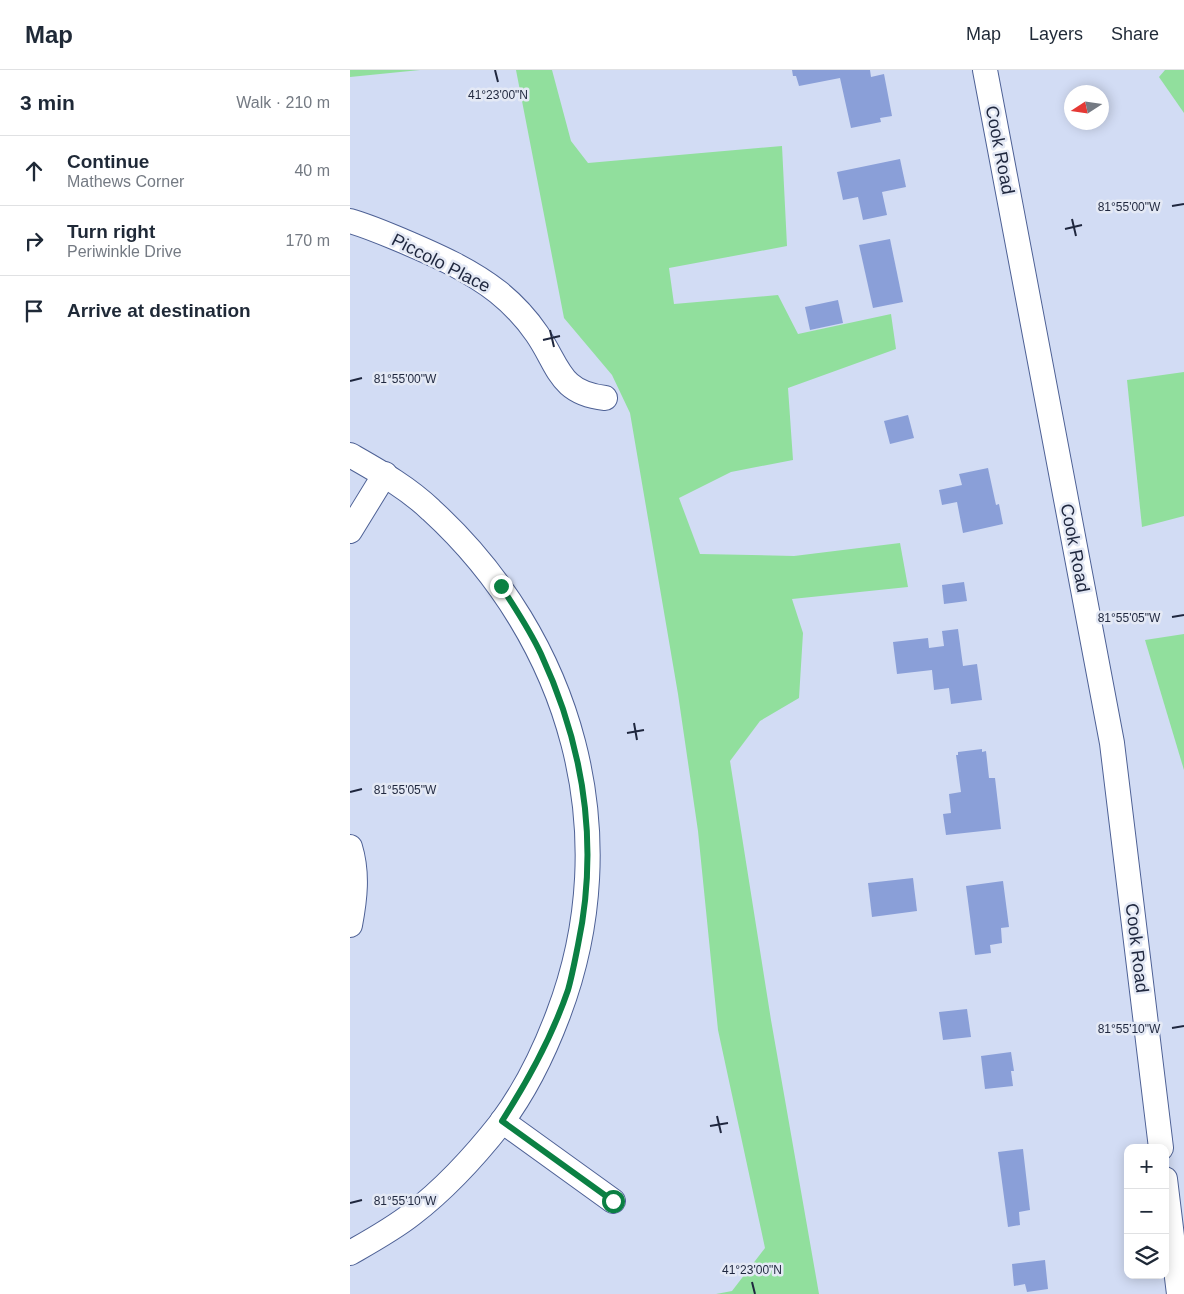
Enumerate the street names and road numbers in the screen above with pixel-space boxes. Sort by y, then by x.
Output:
street label: Cook Road [982,104,1018,196]
street label: Piccolo Place [388,230,494,296]
street label: Cook Road [1057,502,1093,594]
street label: Cook Road [1122,902,1152,994]

